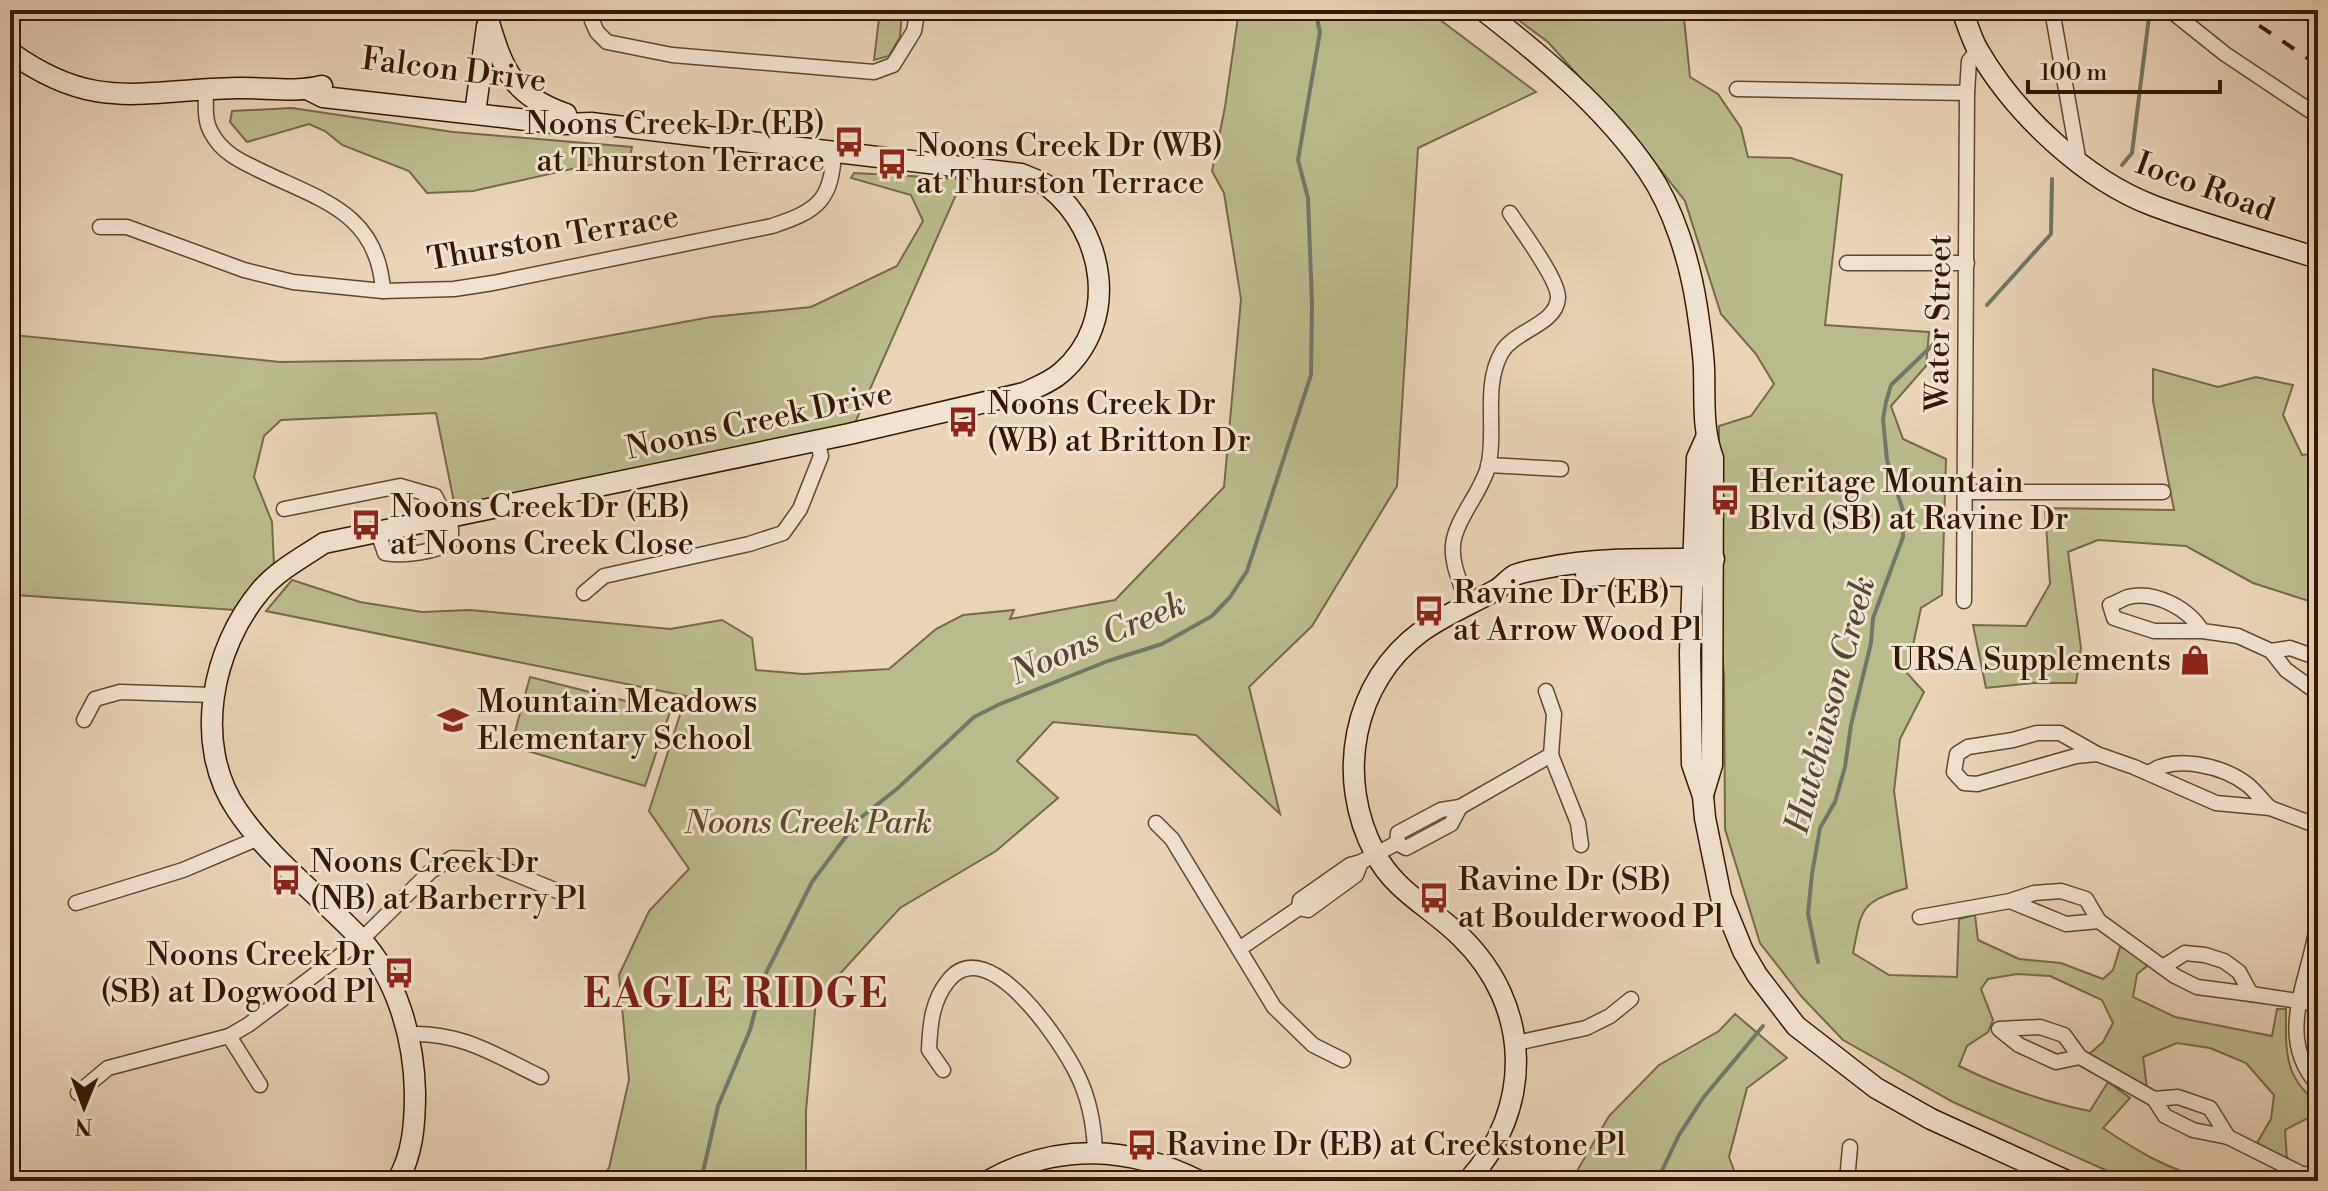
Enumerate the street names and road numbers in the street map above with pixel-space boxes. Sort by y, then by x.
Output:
street label: Falcon Drive [359,39,549,101]
street label: Ioco Road [2130,143,2280,231]
street label: Thurston Terrace [424,196,682,280]
street label: Water Street [1917,234,1961,413]
street label: Noons Creek Drive [622,373,896,469]

